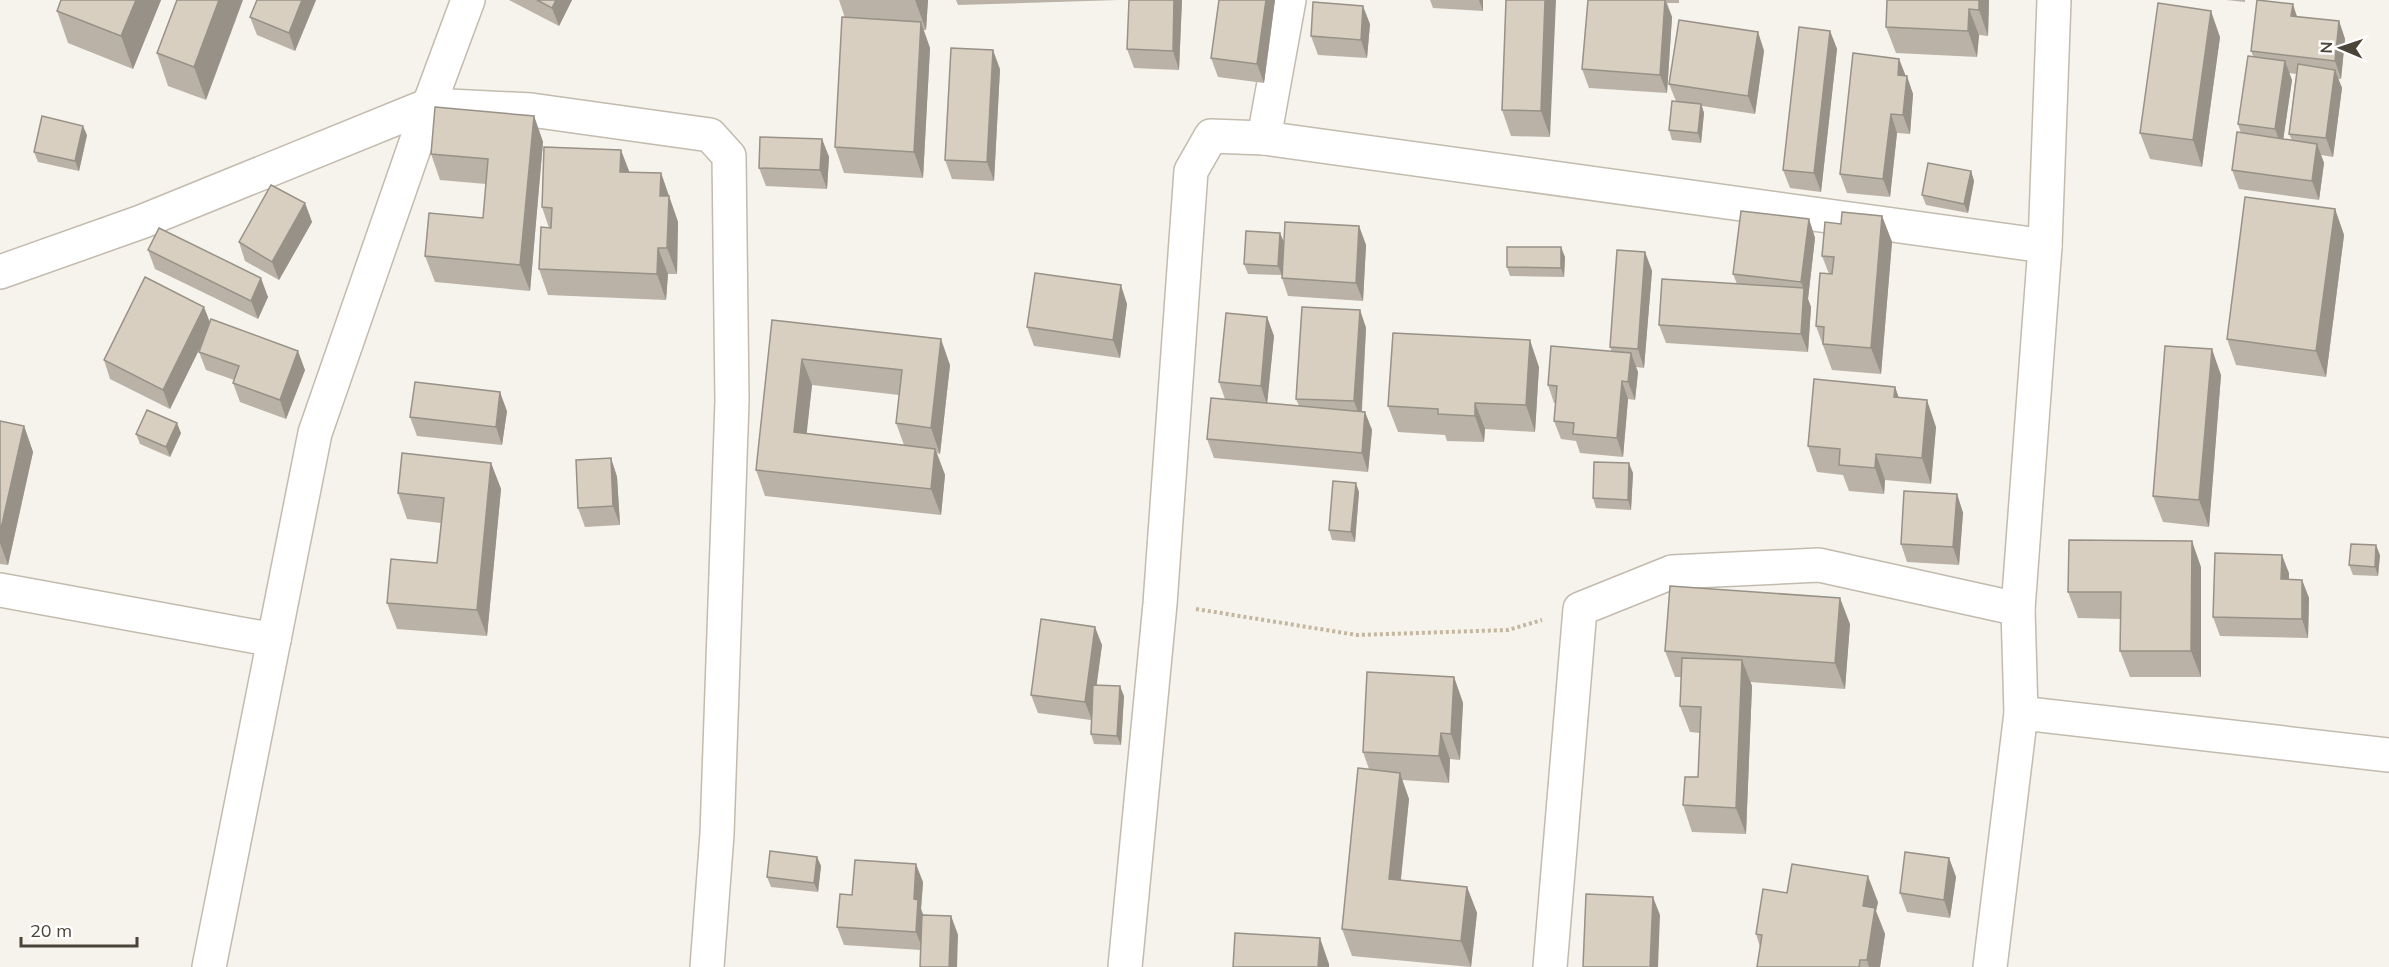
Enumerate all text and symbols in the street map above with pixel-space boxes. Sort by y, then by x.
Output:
north arrow [2311,18,2371,78]
text: N [2316,41,2336,54]
scale bar [21,910,136,948]
text: 20 m [30,919,72,942]

